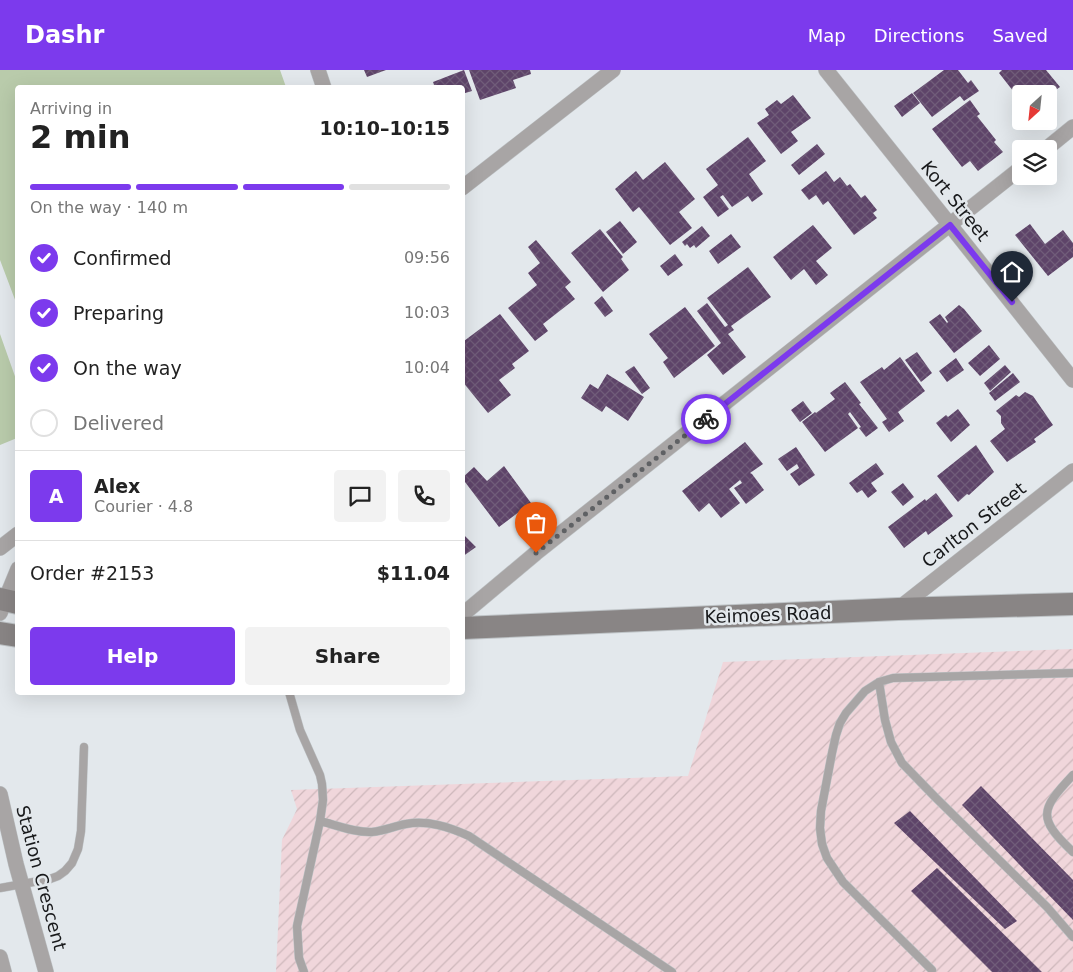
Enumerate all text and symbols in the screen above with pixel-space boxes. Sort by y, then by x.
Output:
text: Dashr [25,21,104,49]
text: Map [808,25,846,46]
text: Directions [874,25,964,46]
text: Saved [992,25,1048,46]
north arrow [1012,85,1058,130]
map controls [1012,85,1057,185]
text: Arriving in [30,99,112,118]
text: 10:10–10:15 [320,117,450,139]
text: 2 min [30,118,131,156]
button: layers [1012,140,1057,185]
street label: Kort Street [917,156,994,245]
text: On the way · 140 m [30,198,188,217]
icon: check [30,244,58,272]
text: Confirmed [73,247,172,269]
text: 09:56 [404,248,450,267]
pin [991,251,1033,302]
icon: home [998,258,1026,286]
icon: check [30,299,58,327]
text: Preparing [73,302,164,324]
text: 10:03 [404,303,450,322]
icon: check [30,354,58,382]
text: On the way [73,357,182,379]
text: 10:04 [404,358,450,377]
courier [681,394,731,444]
icon: bike [692,405,720,433]
text: Delivered [73,412,164,434]
button: chat [334,470,386,522]
button: phone [398,470,450,522]
text: Alex [94,475,140,497]
street label: Carlton Street [918,478,1030,572]
text: A [49,485,63,507]
text: Courier · 4.8 [94,497,193,516]
pin [515,502,557,553]
icon: bag [522,509,550,537]
text: Order #2153 [30,562,154,584]
text: $11.04 [377,562,450,584]
street label: Keimoes Road [704,602,832,627]
button: Help [30,627,235,685]
button: Share [245,627,450,685]
street label: Station Crescent [12,803,71,953]

